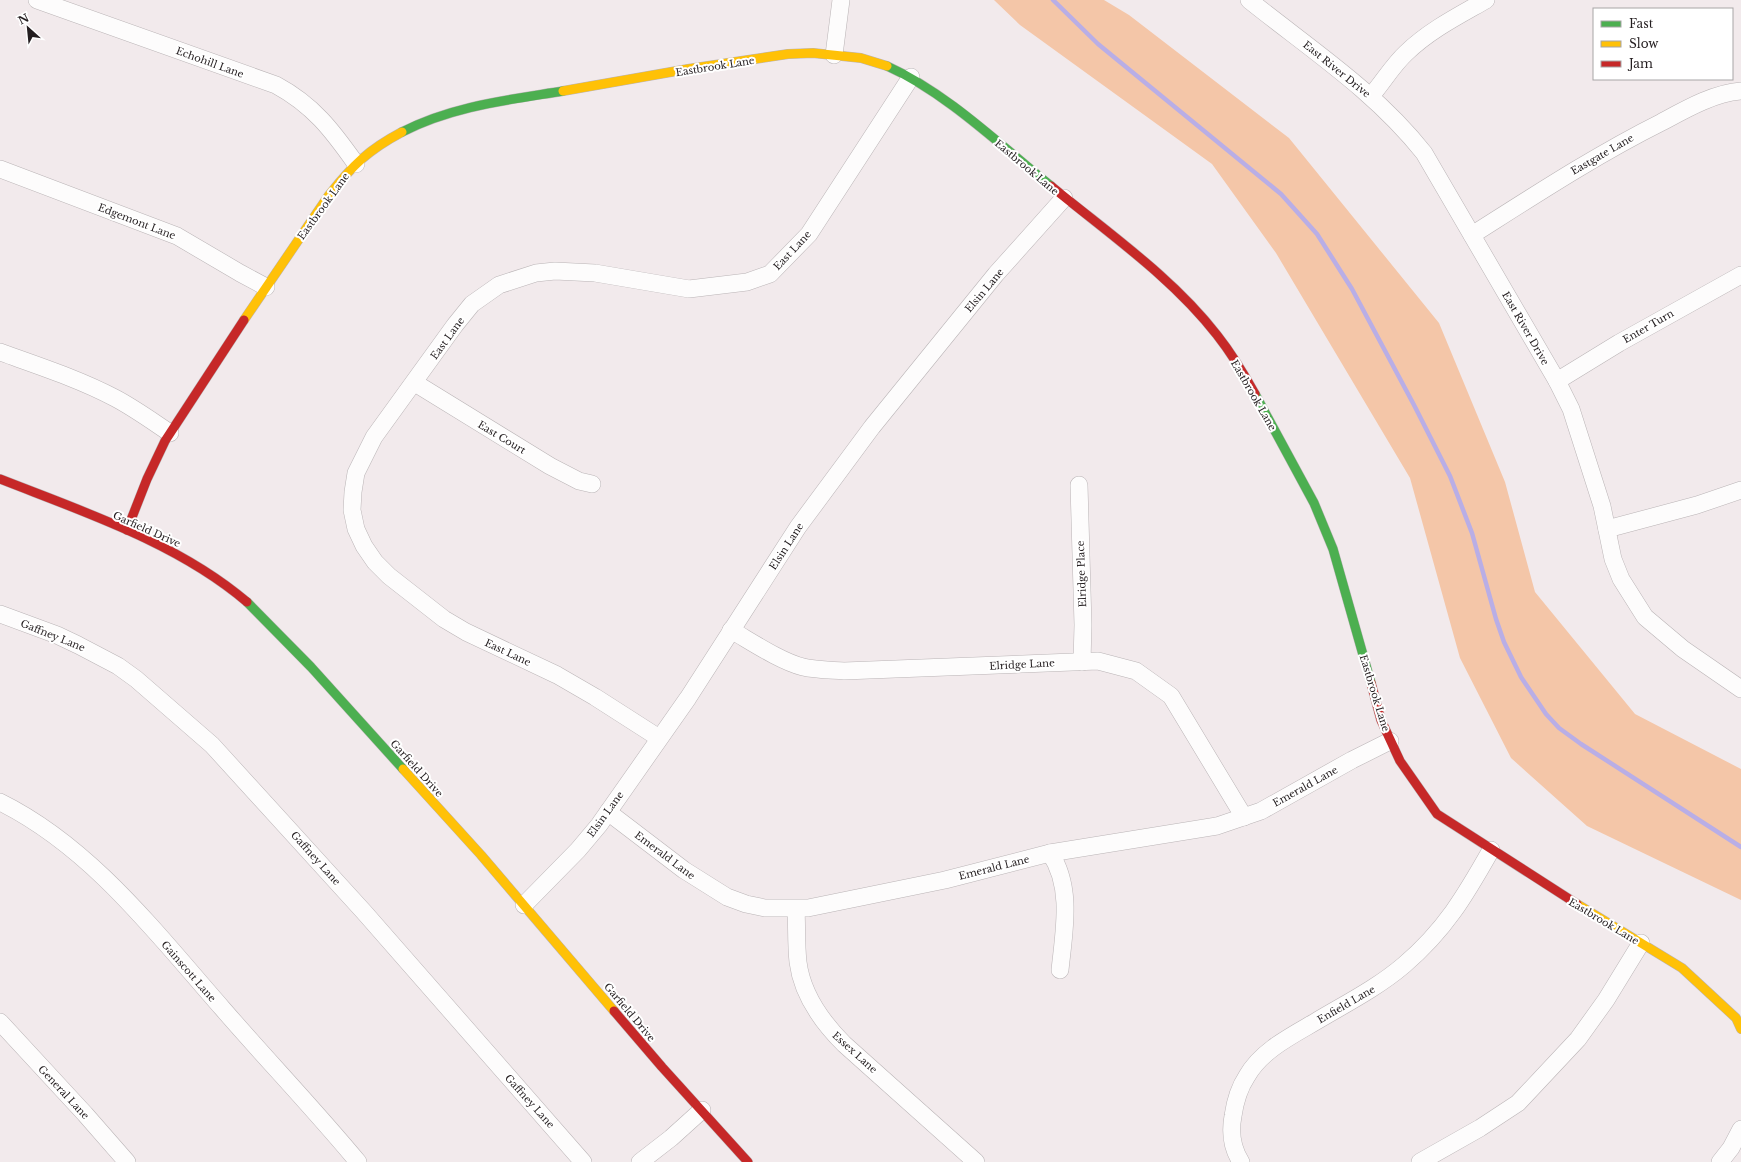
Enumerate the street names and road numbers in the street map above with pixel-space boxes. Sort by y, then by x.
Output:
street label: East River Drive [1300,38,1373,101]
street label: Echohill Lane [174,44,246,81]
street label: Eastbrook Lane [675,54,756,79]
street label: Eastgate Lane [1568,131,1636,178]
street label: Eastbrook Lane [992,137,1062,198]
street label: Eastbrook Lane [295,170,352,242]
street label: Edgemont Lane [96,201,178,242]
street label: East Lane [771,228,814,273]
street label: Elsin Lane [962,265,1007,315]
street label: East River Drive [1499,289,1552,368]
street label: Enter Turn [1621,307,1676,346]
street label: East Lane [428,314,467,362]
street label: Eastbrook Lane [1228,357,1279,433]
street label: East Court [475,418,528,457]
street label: Garfield Drive [111,509,183,550]
street label: Elsin Lane [766,520,807,572]
street label: Elridge Place [1074,540,1089,608]
street label: Gaffney Lane [19,617,87,654]
street label: East Lane [483,636,533,669]
street label: Eastbrook Lane [1357,653,1392,733]
street label: Elridge Lane [989,656,1055,673]
street label: Garfield Drive [387,737,446,800]
street label: Emerald Lane [1270,763,1340,810]
street label: Elsin Lane [584,789,627,840]
street label: Emerald Lane [632,828,698,883]
street label: Gaffney Lane [288,829,344,888]
street label: Emerald Lane [957,852,1031,883]
street label: Eastbrook Lane [1566,895,1641,948]
street label: Gainscott Lane [159,938,219,1005]
street label: Garfield Drive [601,980,658,1045]
street label: Enfield Lane [1315,982,1378,1026]
street label: Essex Lane [829,1029,880,1076]
street label: General Lane [35,1063,92,1122]
street label: Gaffney Lane [502,1072,558,1131]

